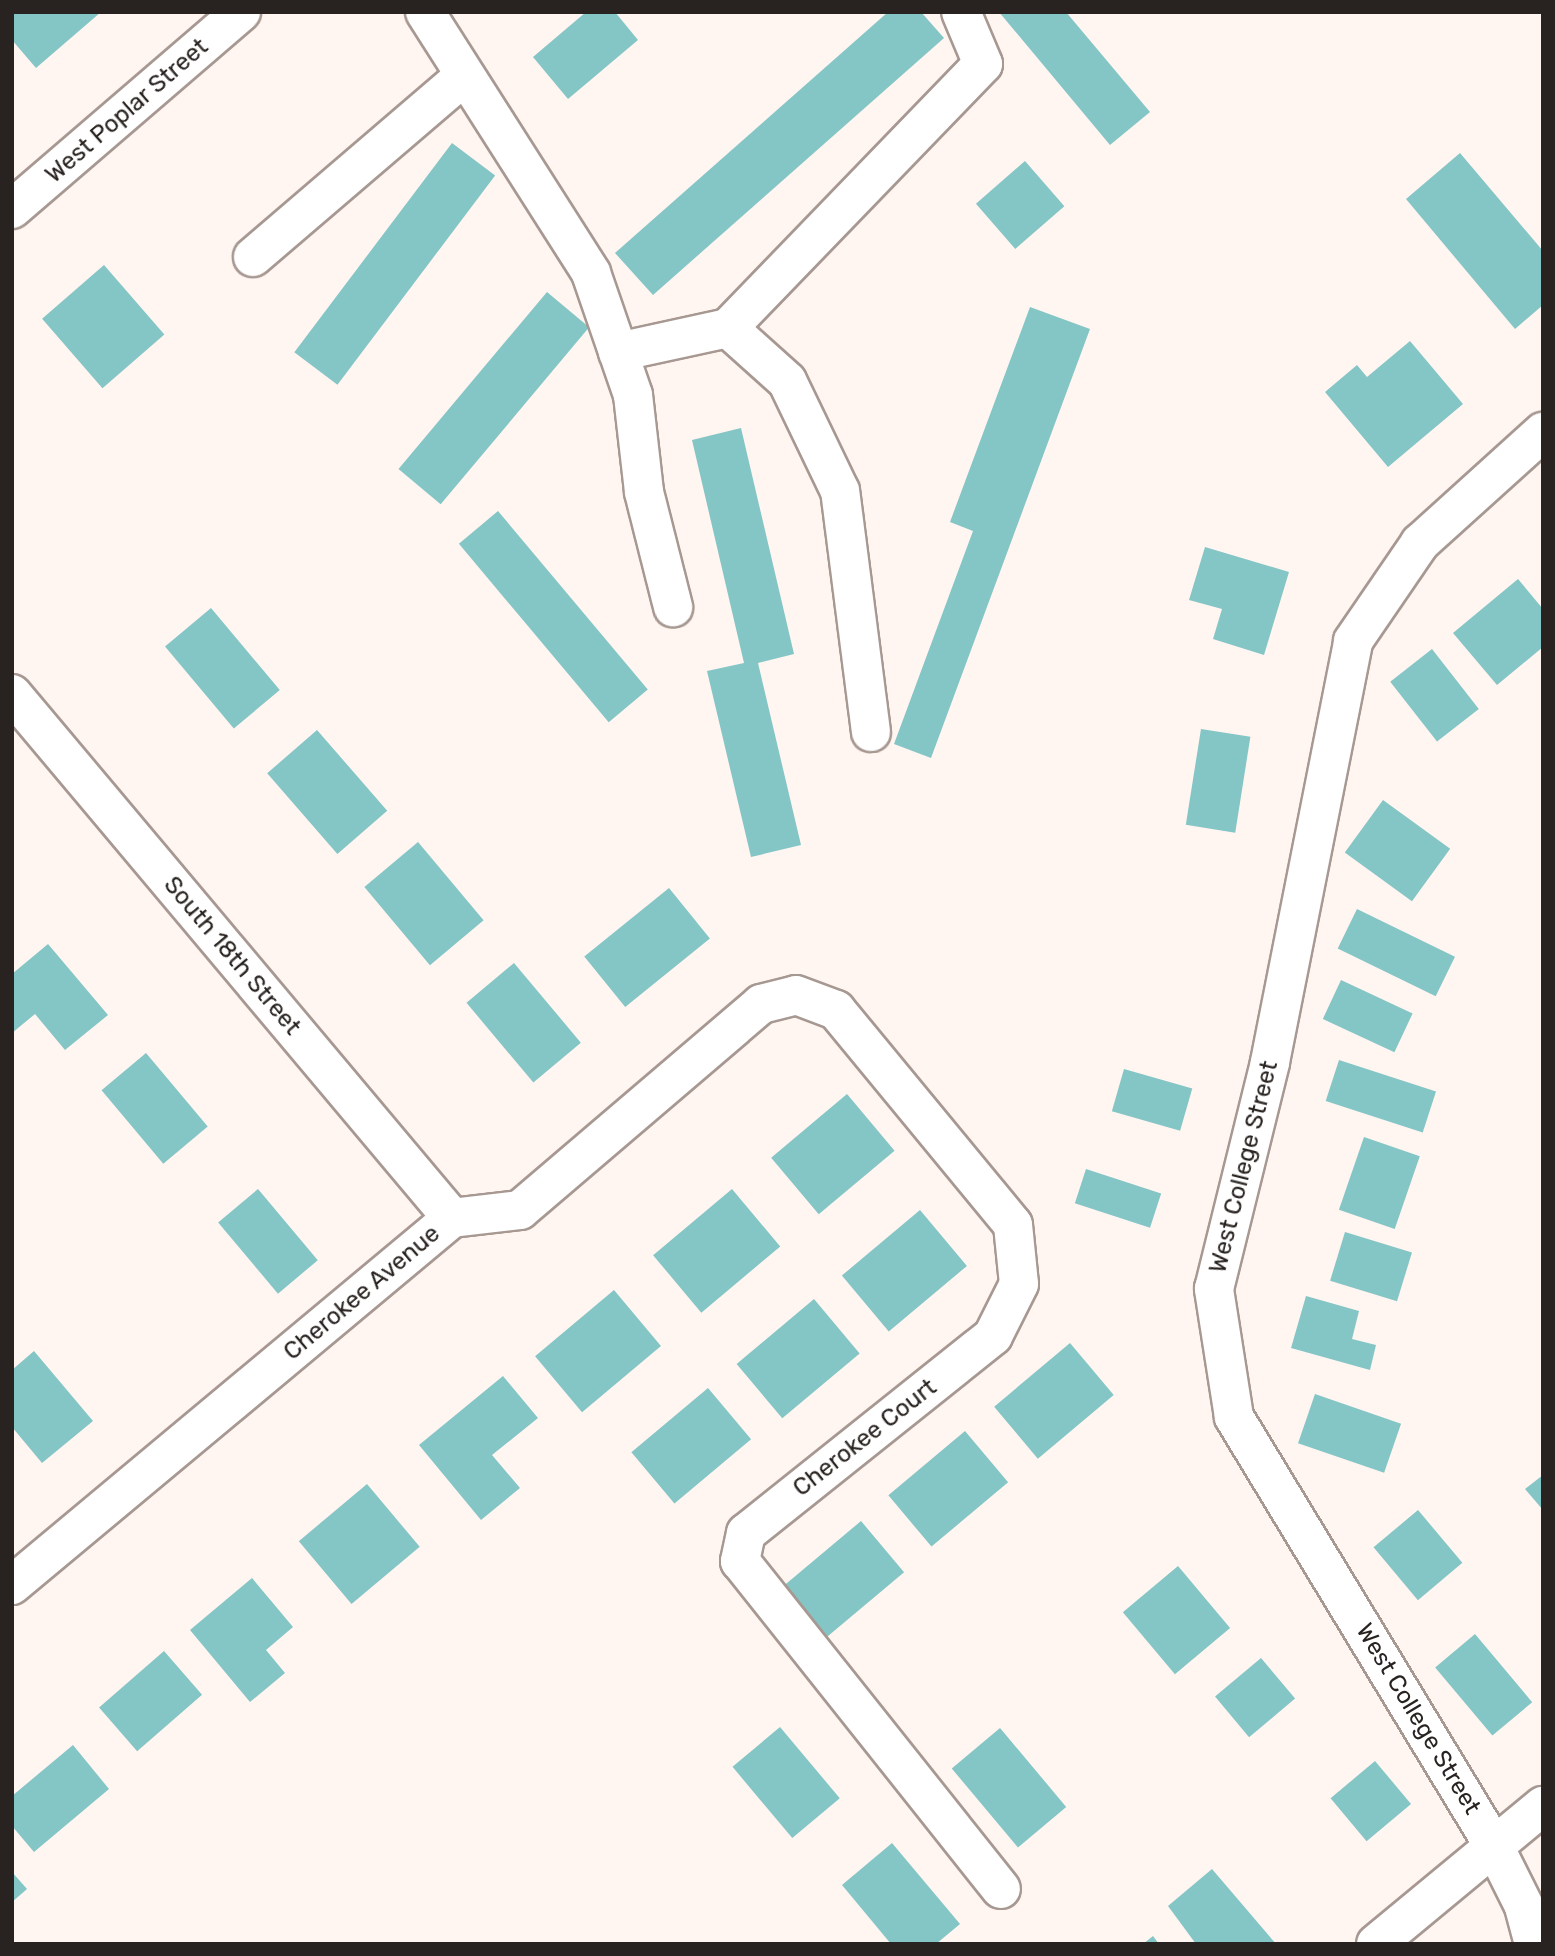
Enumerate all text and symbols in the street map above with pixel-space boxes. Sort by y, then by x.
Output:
street label: West Poplar Street [40,32,214,190]
street label: South 18th Street [157,871,307,1041]
street label: West College Street [1204,1058,1284,1276]
street label: Cherokee Avenue [278,1219,446,1367]
street label: Cherokee Court [788,1373,942,1503]
street label: West College Street [1350,1618,1486,1820]

